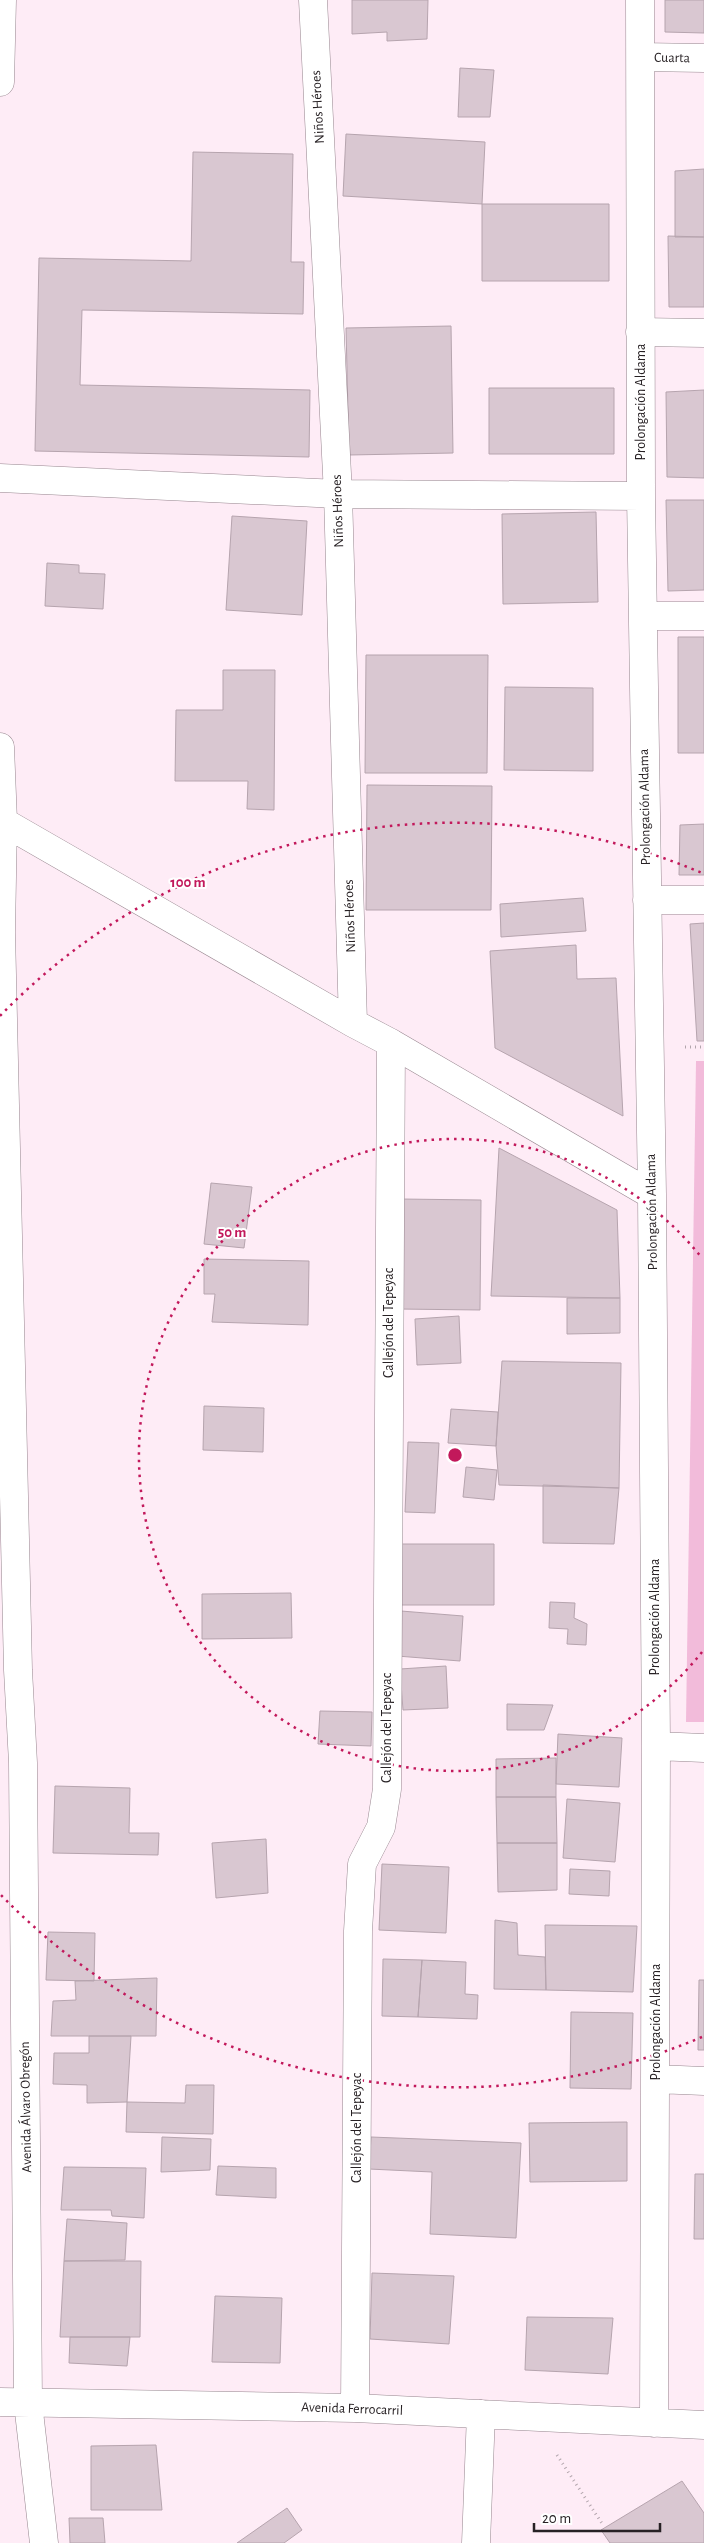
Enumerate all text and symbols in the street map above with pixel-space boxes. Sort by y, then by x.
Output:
street label: Cuarta [654,51,691,65]
street label: Niños Héroes [309,70,327,144]
street label: Prolongación Aldama [634,343,648,460]
street label: Niños Héroes [330,474,346,548]
street label: Prolongación Aldama [637,748,653,866]
text: 100 m [170,875,206,890]
street label: Niños Héroes [342,879,358,953]
street label: Prolongación Aldama [644,1153,660,1271]
text: 50 m [218,1225,246,1240]
street label: Callejón del Tepeyac [382,1267,396,1378]
centre of rings [446,1446,464,1464]
street label: Prolongación Aldama [648,1558,662,1675]
street label: Callejón del Tepeyac [380,1672,394,1783]
street label: Prolongación Aldama [649,1963,663,2080]
street label: Avenida Álvaro Obregón [15,2041,34,2173]
street label: Callejón del Tepeyac [350,2072,364,2183]
street label: Avenida Ferrocarril [301,2400,403,2418]
scale bar [534,2500,660,2532]
text: 20 m [542,2511,571,2526]

